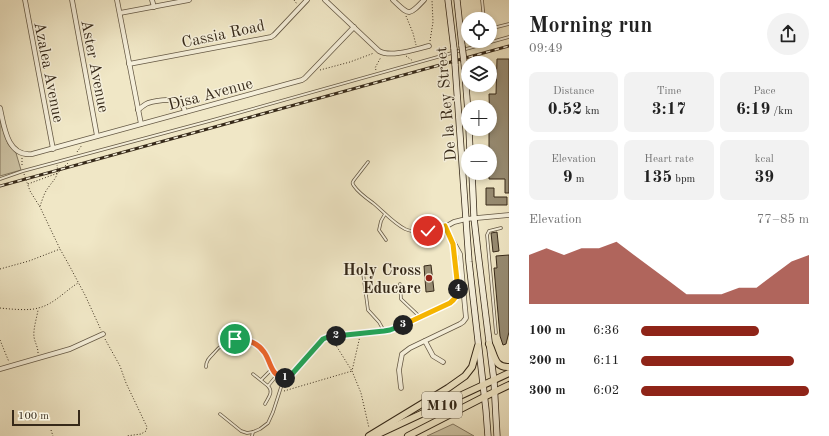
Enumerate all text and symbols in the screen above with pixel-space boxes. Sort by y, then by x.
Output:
map controls [461,12,497,180]
button: locate [461,12,497,48]
button: share [767,13,809,55]
text: Morning run [529,15,652,37]
street label: Cassia Road [180,18,267,52]
street label: Aster Avenue [77,19,111,114]
street label: Azalea Avenue [30,21,66,124]
text: 09:49 [529,42,563,55]
street label: De la Rey Street [434,45,460,162]
button: layers [461,56,497,92]
street label: Disa Avenue [166,76,255,114]
text: Distance [553,86,594,97]
text: Time [657,86,681,97]
text: Pace [753,86,775,97]
button: + [461,100,497,136]
text: 0.52 [548,101,582,118]
text: 3:17 [652,101,686,118]
text: 6:19 [736,101,770,118]
text: km [582,106,600,117]
text: /km [770,106,793,117]
button: − [461,144,497,180]
text: Elevation [551,154,596,165]
text: Heart rate [644,154,694,165]
text: kcal [755,154,774,165]
text: 9 [563,169,573,186]
text: 135 [643,169,672,186]
text: 39 [754,169,774,186]
text: m [573,174,585,185]
text: bpm [672,174,695,185]
text: Elevation [529,213,582,226]
text: 77–85 m [757,213,809,226]
pin [411,214,445,248]
icon: check [417,220,439,242]
place label: Holy Cross Educare [343,263,421,297]
marker: Holy Cross Educare [424,273,434,283]
pin: 4 [448,279,468,299]
text: 4 [455,283,461,294]
pin: 3 [393,315,413,335]
text: 3 [400,319,406,330]
pin [218,322,252,356]
text: 100 m [529,324,566,337]
text: 6:36 [593,324,619,337]
pin: 2 [326,326,346,346]
icon: arrive [224,328,246,350]
text: 2 [333,330,339,341]
text: 200 m [529,354,566,367]
text: 6:11 [593,354,619,367]
pin: 1 [275,368,295,388]
text: 1 [282,372,288,383]
text: 300 m [529,384,566,397]
text: 6:02 [593,384,619,397]
road number: M10 [422,392,462,418]
scale bar [12,408,80,427]
text: 100 m [18,411,49,422]

